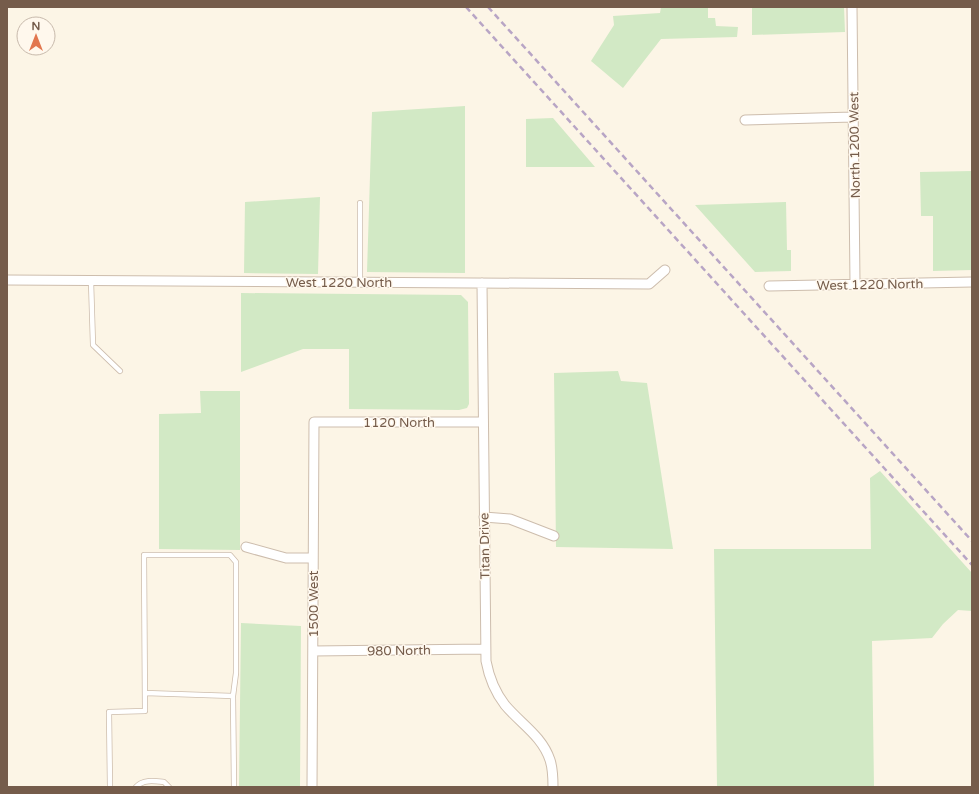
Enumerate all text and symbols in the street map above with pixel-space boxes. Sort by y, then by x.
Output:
north arrow [16,16,56,56]
text: N [32,20,40,33]
street label: North 1200 West [846,92,864,198]
street label: West 1220 North [286,275,392,291]
street label: West 1220 North [817,276,923,294]
street label: 1120 North [363,415,435,431]
street label: Titan Drive [476,513,494,579]
street label: 1500 West [306,570,322,638]
street label: 980 North [367,642,431,660]

